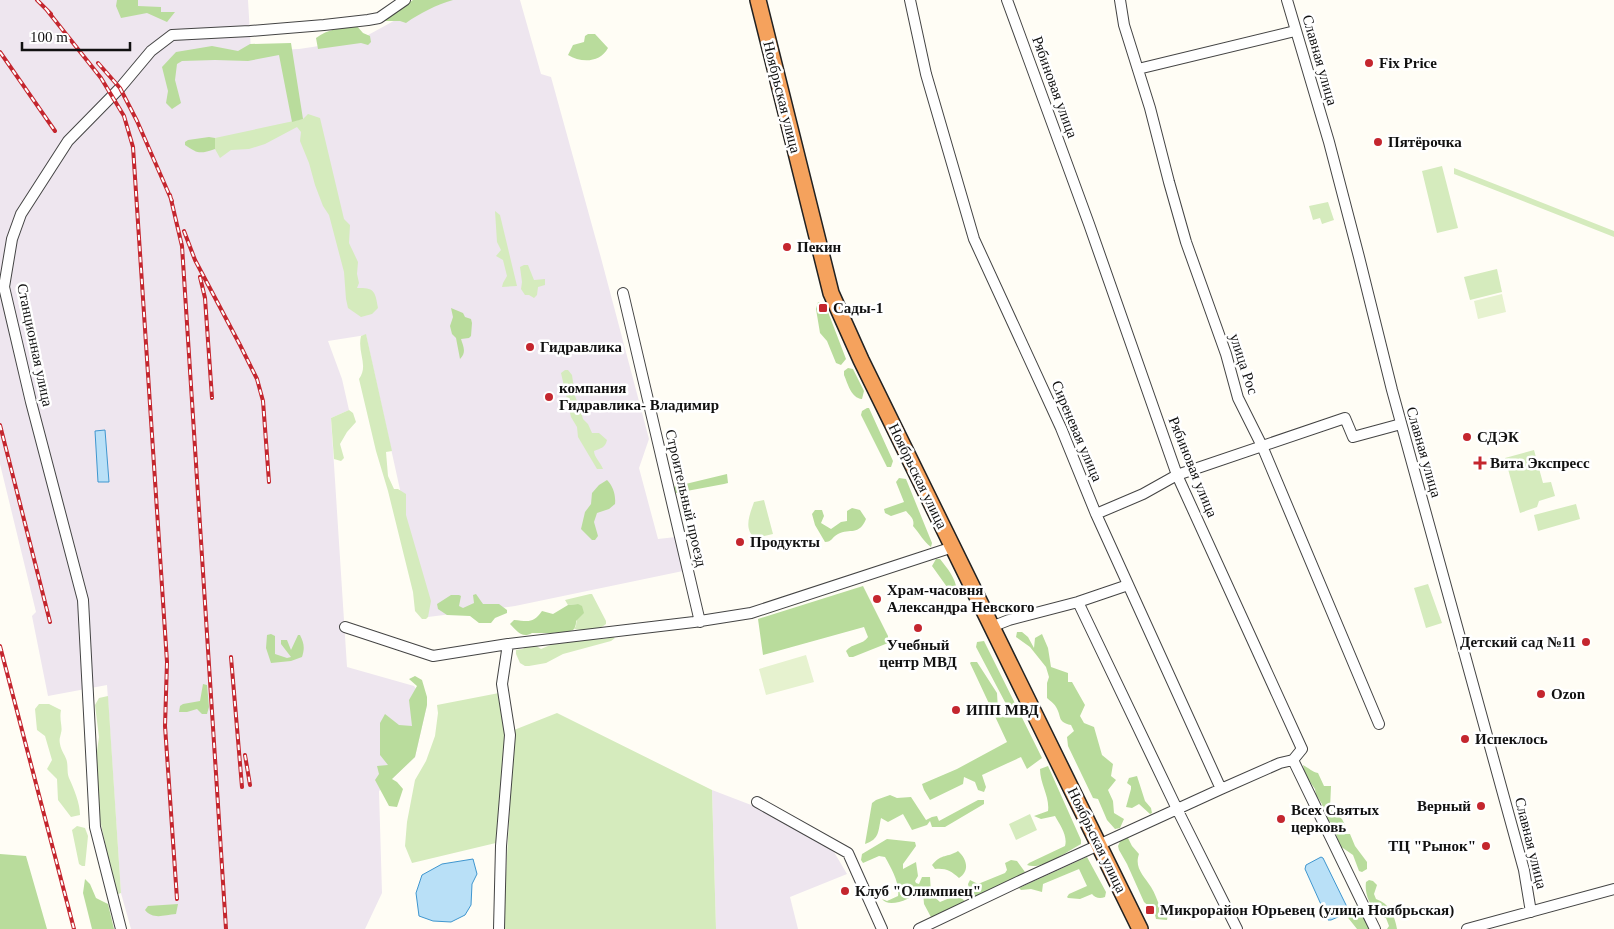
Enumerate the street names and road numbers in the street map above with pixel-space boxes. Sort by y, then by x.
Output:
street label: Славная улица [1299,13,1341,108]
street label: Рябиновая улица [1029,34,1081,140]
street label: Ноябрьская улица [760,39,804,155]
street label: Станционная улица [14,282,56,408]
street label: улица Рос [1227,331,1261,397]
street label: Сиреневая улица [1049,378,1106,484]
street label: Славная улица [1403,405,1445,500]
street label: Рябиновая улица [1166,414,1221,520]
street label: Ноябрьская улица [886,421,951,531]
street label: Строительный проезд [662,428,710,569]
street label: Ноябрьская улица [1065,785,1130,895]
street label: Славная улица [1512,796,1550,891]

